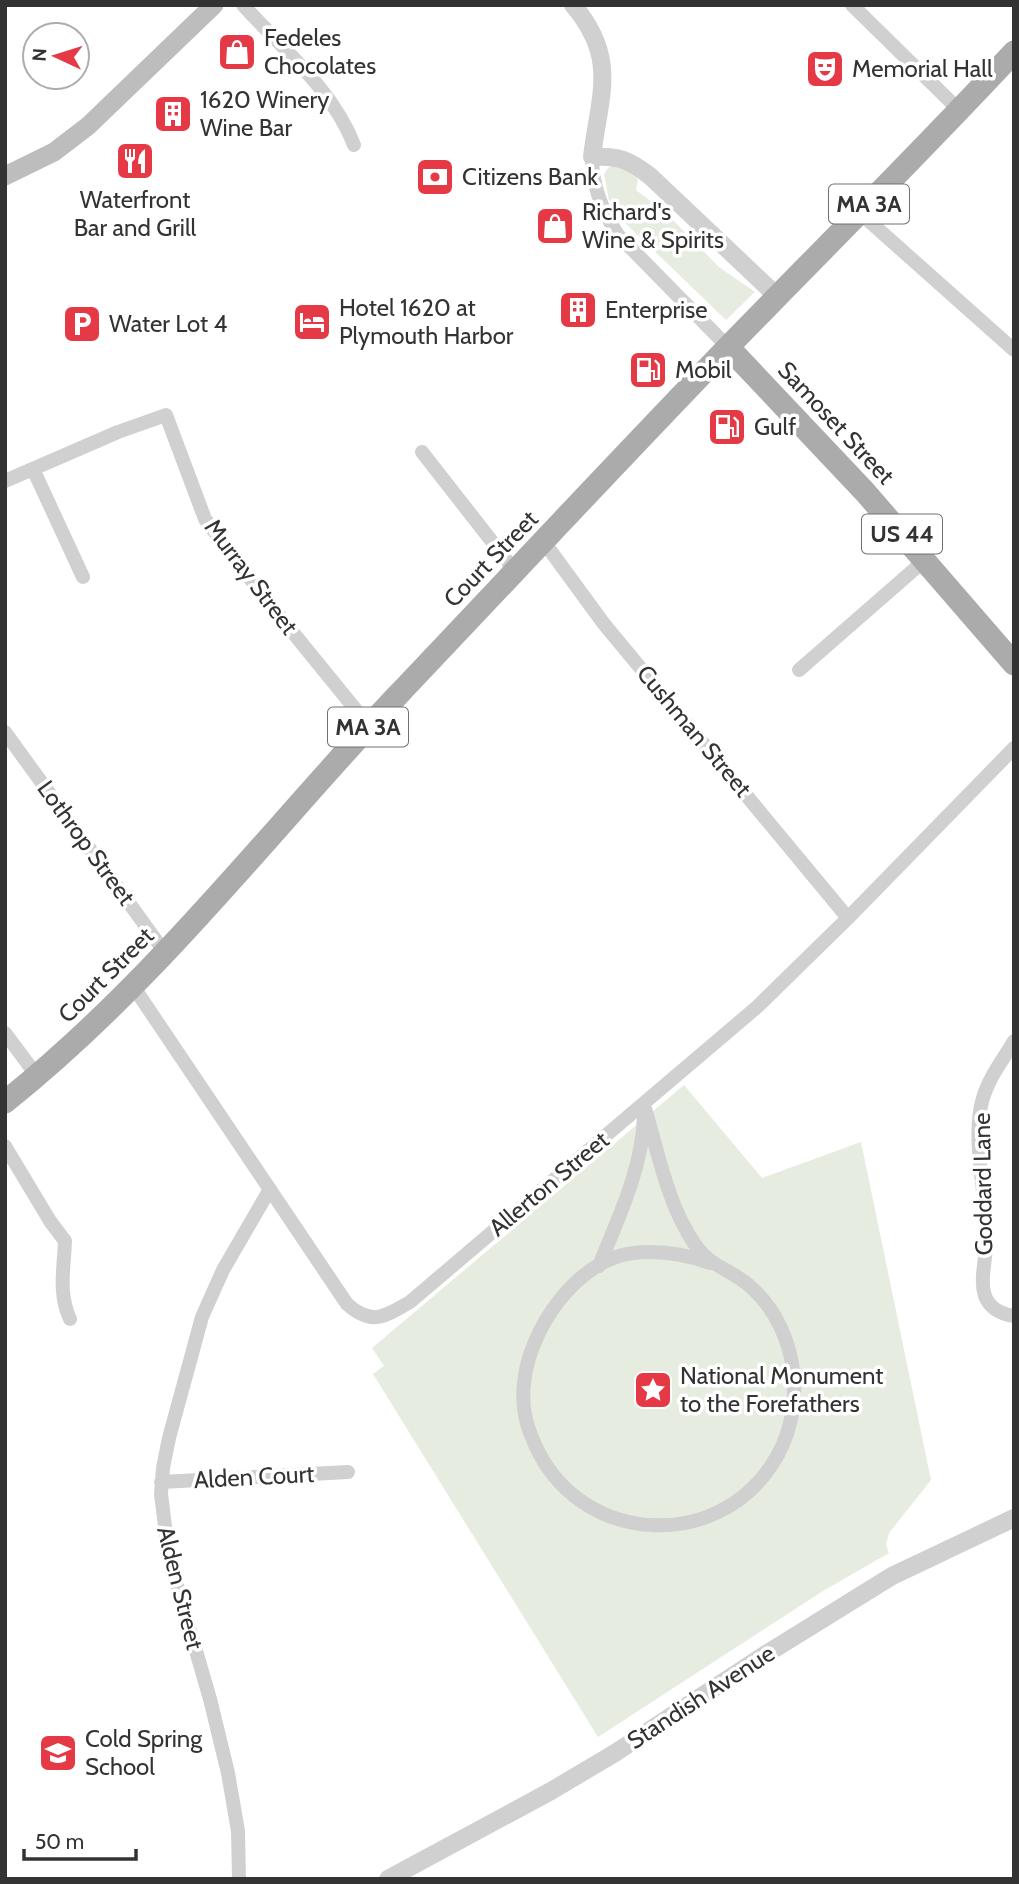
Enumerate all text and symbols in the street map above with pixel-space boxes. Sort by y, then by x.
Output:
north arrow [21,21,91,91]
place label: Fedeles Chocolates [264,23,376,80]
shop icon: Fedeles Chocolates [216,31,258,73]
text: N [28,47,51,62]
theatre icon: Memorial Hall [804,48,846,90]
place label: Memorial Hall [852,54,993,83]
place label: 1620 Winery Wine Bar [200,85,329,142]
building icon: 1620 Winery Wine Bar [152,93,194,135]
restaurant icon: Waterfront Bar and Grill [114,140,156,182]
bank icon: Citizens Bank [414,156,456,198]
place label: Citizens Bank [462,162,598,191]
road number: MA 3A [829,184,909,224]
place label: Waterfront Bar and Grill [74,185,197,242]
place label: Richard's Wine & Spirits [582,197,724,254]
shop icon: Richard's Wine & Spirits [534,205,576,247]
building icon: Enterprise [557,289,599,331]
place label: Hotel 1620 at Plymouth Harbor [339,293,514,350]
place label: Enterprise [605,295,707,324]
hotel icon: Hotel 1620 at Plymouth Harbor [291,301,333,343]
parking icon: Water Lot 4 [61,303,103,345]
place label: Water Lot 4 [109,309,228,338]
fuel station icon: Mobil [627,349,669,391]
place label: Mobil [675,355,732,384]
street label: Samoset Street [772,355,901,490]
fuel station icon: Gulf [706,406,748,448]
place label: Gulf [754,412,796,441]
street label: Court Street [437,504,544,613]
street label: Murray Street [199,513,304,640]
road number: US 44 [862,514,942,554]
street label: Cushman Street [631,659,758,802]
road number: MA 3A [328,708,408,747]
street label: Lothrop Street [32,775,141,911]
street label: Court Street [52,921,159,1028]
street label: Goddard Lane [967,1112,998,1256]
street label: Allerton Street [483,1125,614,1242]
place label: National Monument to the Forefathers [680,1361,883,1418]
place icon: National Monument to the Forefathers [632,1369,674,1411]
street label: Alden Court [193,1459,315,1494]
street label: Alden Street [151,1523,210,1653]
street label: Standish Avenue [622,1638,780,1755]
place label: Cold Spring School [85,1724,203,1781]
school or university icon: Cold Spring School [37,1732,79,1774]
scale bar [24,1818,136,1862]
text: 50 m [35,1829,84,1854]

